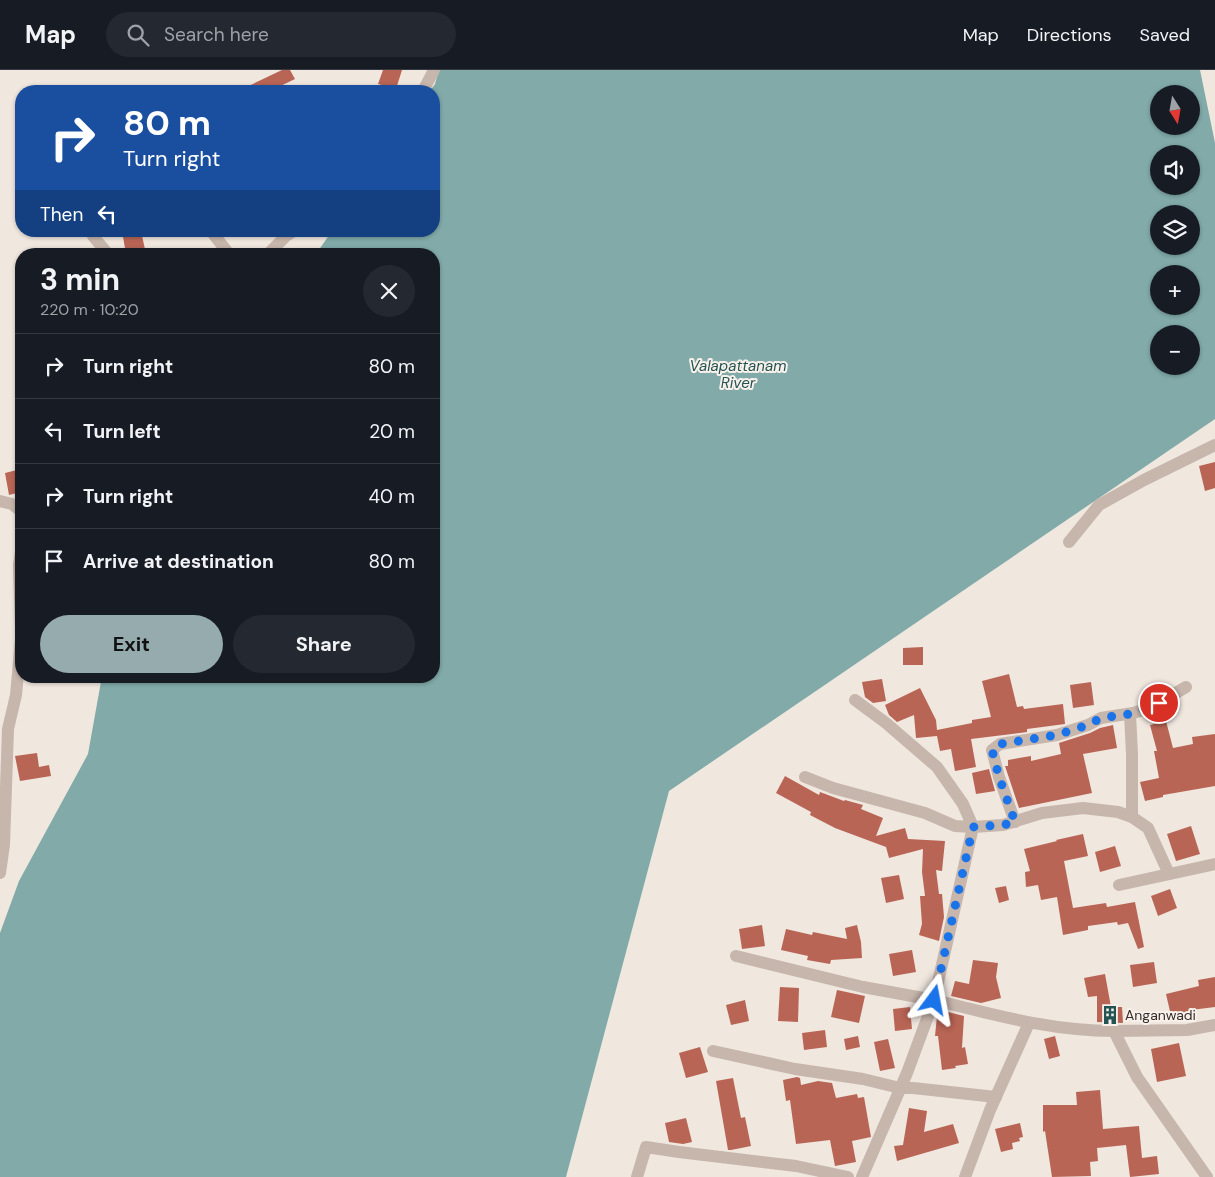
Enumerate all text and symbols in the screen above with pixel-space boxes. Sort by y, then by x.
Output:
search box [106,12,456,57]
text: Map [25,19,76,50]
icon: search [124,21,152,49]
text: Search here [164,22,269,47]
text: Map [963,23,999,47]
text: Directions [1027,23,1112,47]
text: Saved [1140,23,1190,47]
north arrow [1150,85,1200,135]
map controls [1150,85,1200,375]
text: 80 m [123,100,211,146]
icon: right [40,105,105,170]
text: Turn right [123,144,220,173]
button: sound [1150,145,1200,195]
icon: left [93,200,121,228]
text: Then [40,202,83,227]
button: layers [1150,205,1200,255]
text: 3 min [40,260,120,299]
button: close [363,265,415,317]
button: + [1150,265,1200,315]
text: 220 m · 10:20 [40,299,139,320]
button: − [1150,325,1200,375]
icon: right [40,352,68,380]
text: Turn right [83,354,173,379]
text: 80 m [368,354,415,379]
water label: Valapattanam River [690,356,786,393]
icon: left [40,417,68,445]
text: Turn left [83,419,161,444]
text: 20 m [369,419,415,444]
icon: right [40,482,68,510]
text: Turn right [83,484,173,509]
text: 40 m [368,484,415,509]
icon: arrive [40,547,68,575]
text: Arrive at destination [83,549,274,574]
text: 80 m [368,549,415,574]
button: Exit [40,615,223,673]
button: Share [233,615,415,673]
pin [1138,682,1180,724]
icon: arrive [1145,689,1173,717]
position arrow [907,973,959,1025]
building icon: Anganwadi [1099,1004,1121,1026]
place label: Anganwadi [1125,1006,1196,1024]

